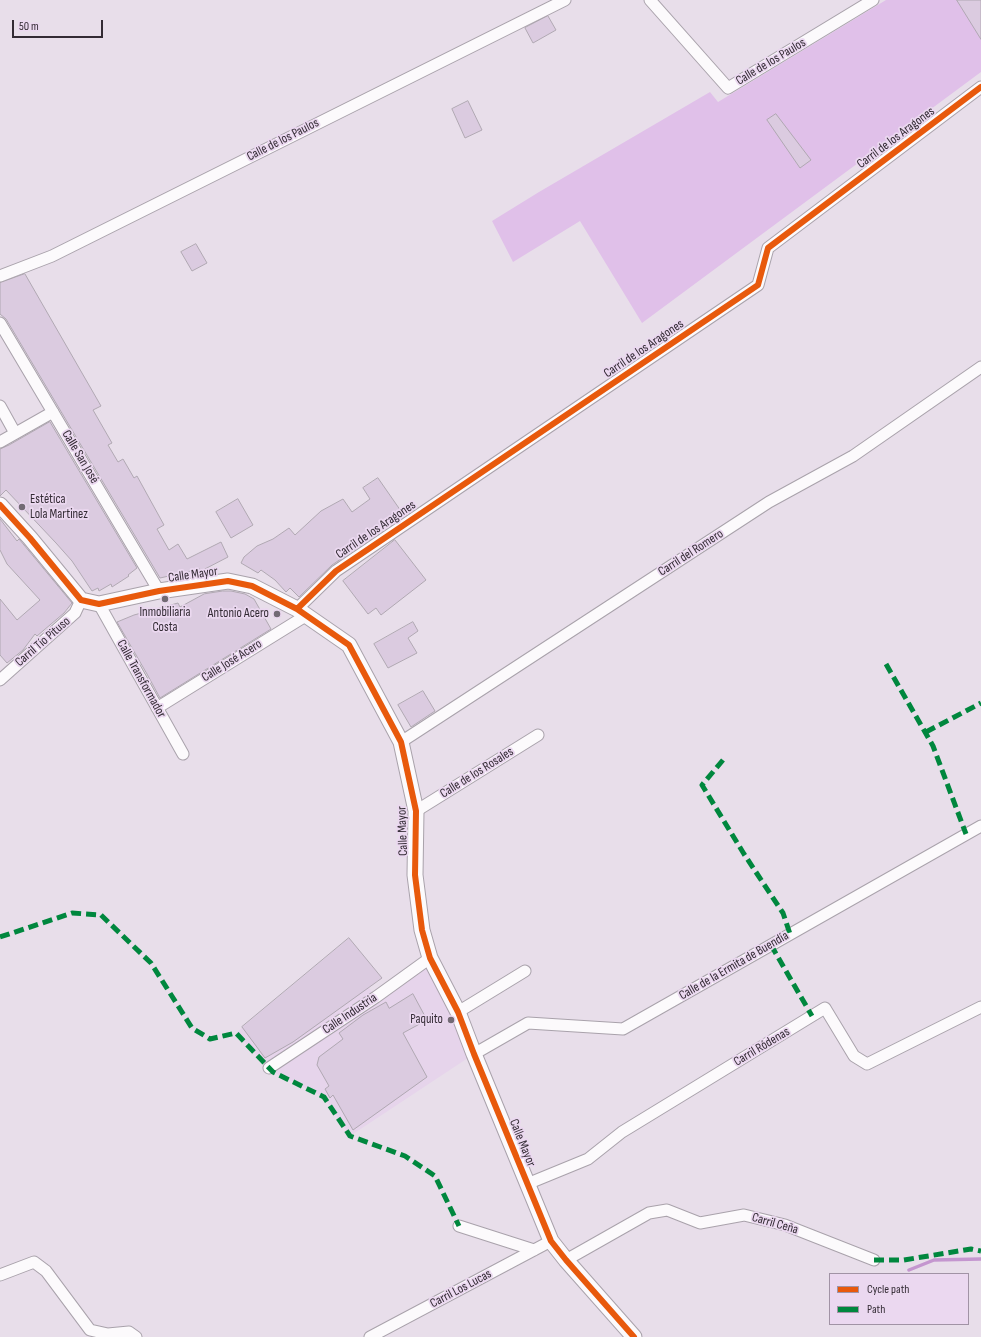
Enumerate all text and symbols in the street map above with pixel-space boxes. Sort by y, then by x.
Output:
scale bar [14,12,105,38]
text: 50 m [19,19,39,34]
street label: Calle de los Paulos [733,35,809,89]
street label: Carril de los Aragones [854,104,938,172]
street label: Calle de los Paulos [244,115,322,165]
street label: Carril de los Aragones [601,317,687,381]
street label: Calle San José [58,428,102,486]
place label: Estética Lola Martinez [30,492,88,523]
street label: Carril de los Aragones [333,498,419,562]
marker: Estética Lola Martinez [17,502,27,512]
street label: Carril del Romero [656,526,726,580]
street label: Calle Mayor [167,564,219,586]
marker: Inmobiliaria Costa [160,594,170,604]
place label: Inmobiliaria Costa [139,605,191,636]
place label: Antonio Acero [208,606,269,622]
marker: Antonio Acero [272,609,282,619]
street label: Carril Tío Pituso [12,614,74,670]
street label: Calle José Acero [199,636,265,686]
street label: Calle Transformador [113,637,169,721]
street label: Calle de los Rosales [437,744,517,802]
street label: Calle Mayor [394,806,412,856]
street label: Calle de la Ermita de Buendía [676,928,792,1004]
street label: Calle Industria [320,990,380,1038]
place label: Paquito [410,1012,443,1028]
marker: Paquito [446,1015,456,1025]
street label: Carril Ródenas [731,1024,793,1070]
street label: Calle Mayor [505,1117,539,1169]
street label: Carril Ceña [750,1210,800,1238]
street label: Carril Los Lucas [428,1266,494,1312]
legend [829,1273,969,1325]
text: Cycle path [867,1282,909,1297]
text: Path [867,1302,885,1317]

